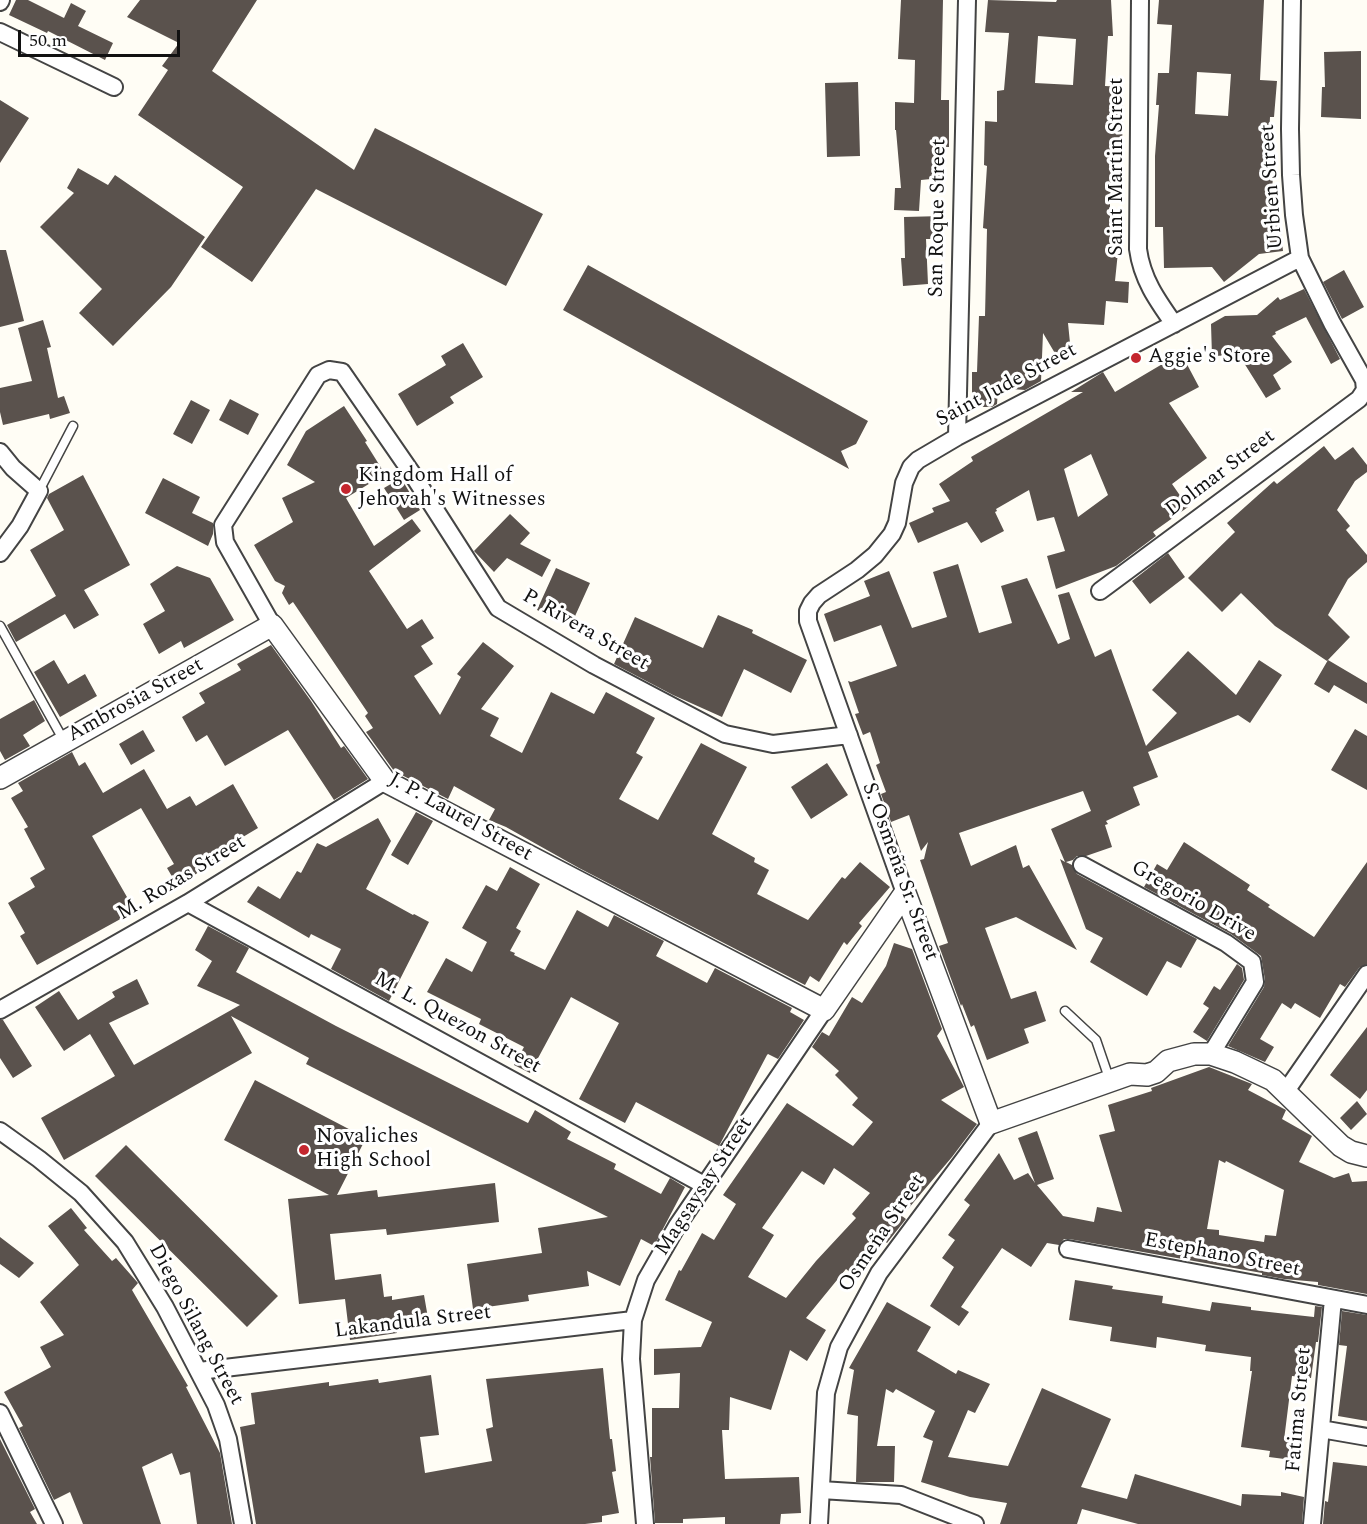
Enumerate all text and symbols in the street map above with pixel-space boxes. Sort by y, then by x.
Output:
scale bar [21,18,183,56]
text: 50 m [29,27,67,54]
street label: Saint Martin Street [1105,78,1131,256]
street label: Urbien Street [1256,123,1290,251]
street label: San Roque Street [925,138,953,298]
street label: Saint Jude Street [933,338,1081,434]
place label: Aggie's Store [1148,345,1271,371]
marker: Aggie's Store [1129,351,1143,365]
street label: Dolmar Street [1161,425,1281,523]
place label: Kingdom Hall of Jehovah's Witnesses [358,464,546,514]
marker: Kingdom Hall of Jehovah's Witnesses [339,482,353,496]
street label: P. Rivera Street [517,585,653,677]
street label: Ambrosia Street [64,653,208,749]
street label: J. P. Laurel Street [384,768,536,868]
street label: S. Osmeña Sr. Street [855,780,943,964]
street label: M. Roxas Street [113,831,251,927]
street label: Gregorio Drive [1126,856,1260,948]
street label: M. L. Quezon Street [369,968,545,1080]
street label: Magsaysay Street [651,1113,759,1261]
place label: Novaliches High School [316,1125,431,1175]
marker: Novaliches High School [297,1143,311,1157]
street label: Osmeña Street [834,1170,932,1298]
street label: Estephano Street [1142,1229,1302,1283]
street label: Diego Silang Street [142,1240,248,1410]
street label: Lakandula Street [333,1301,493,1345]
street label: Fatima Street [1282,1346,1318,1474]

